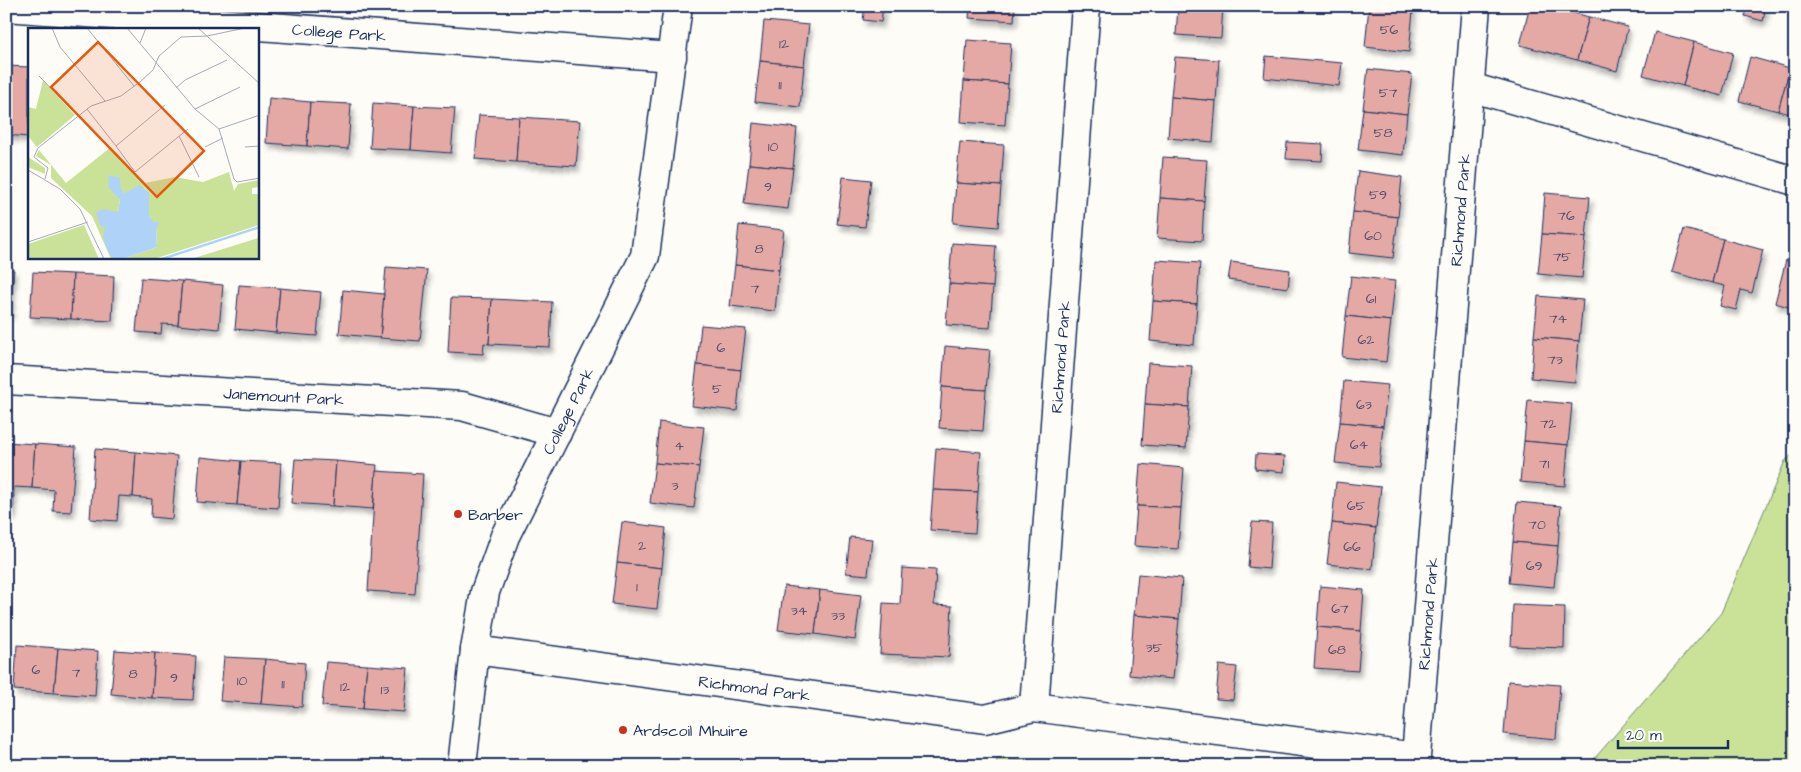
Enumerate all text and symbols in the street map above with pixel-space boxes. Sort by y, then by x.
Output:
street label: College Park [291,19,387,48]
house number: 56 [1380,20,1399,40]
inset map [28,28,259,259]
house number: 12 [779,34,789,54]
house number: 11 [778,75,782,95]
house number: 57 [1379,83,1398,103]
house number: 58 [1374,123,1393,143]
house number: 10 [768,137,778,157]
street label: Richmond Park [1445,153,1476,267]
house number: 9 [764,177,772,197]
house number: 59 [1369,185,1387,205]
house number: 76 [1557,206,1575,226]
house number: 60 [1364,226,1382,246]
house number: 8 [754,239,764,259]
house number: 75 [1553,247,1571,267]
house number: 7 [751,279,760,299]
house number: 61 [1366,289,1376,309]
street label: Richmond Park [1046,300,1076,414]
house number: 74 [1549,309,1568,329]
house number: 62 [1358,330,1374,350]
house number: 6 [717,338,726,358]
house number: 73 [1547,350,1563,370]
street label: College Park [538,364,599,458]
house number: 5 [712,379,722,399]
street label: Janemount Park [223,382,345,411]
house number: 63 [1356,395,1372,415]
house number: 72 [1540,414,1556,434]
house number: 64 [1350,435,1369,455]
house number: 4 [674,436,684,456]
house number: 71 [1539,454,1549,474]
house number: 3 [671,476,679,496]
house number: 65 [1347,496,1365,516]
place label: Barber [468,504,523,526]
marker: Barber [452,508,464,520]
house number: 70 [1528,515,1546,535]
house number: 2 [638,536,646,556]
house number: 66 [1343,537,1361,557]
street label: Richmond Park [1413,556,1444,671]
house number: 69 [1526,556,1542,576]
house number: 1 [636,577,638,597]
house number: 67 [1331,599,1349,619]
house number: 34 [791,601,808,621]
house number: 33 [831,606,845,626]
house number: 35 [1145,638,1163,658]
house number: 68 [1328,640,1346,660]
house number: 6 [32,660,41,680]
house number: 7 [72,663,81,683]
house number: 8 [128,664,138,684]
house number: 9 [170,668,178,688]
street label: Richmond Park [697,670,812,707]
house number: 10 [237,671,247,691]
house number: 11 [281,674,285,694]
house number: 12 [340,677,350,697]
house number: 13 [381,680,389,700]
scale bar [1618,717,1728,749]
place label: Ardscoil Mhuire [633,720,748,742]
marker: Ardscoil Mhuire [617,724,629,736]
text: 20 m [1626,725,1662,746]

